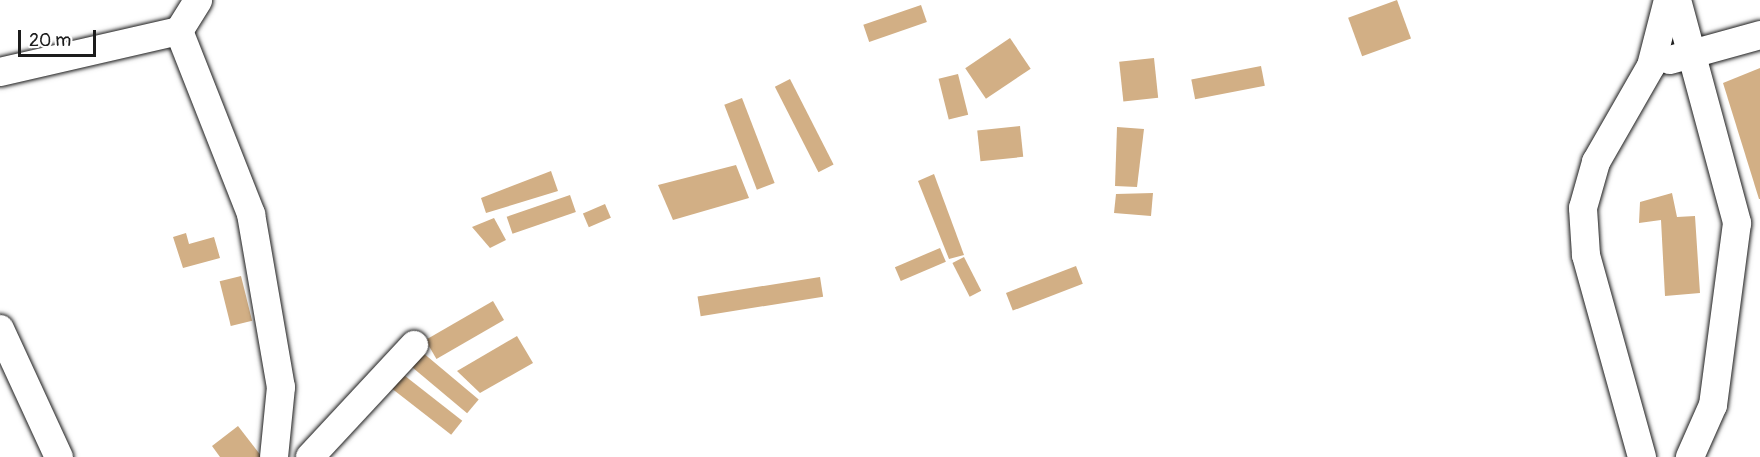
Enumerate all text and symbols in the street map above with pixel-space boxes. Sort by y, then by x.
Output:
scale bar [21,18,99,56]
text: 20 m [29,29,71,52]

